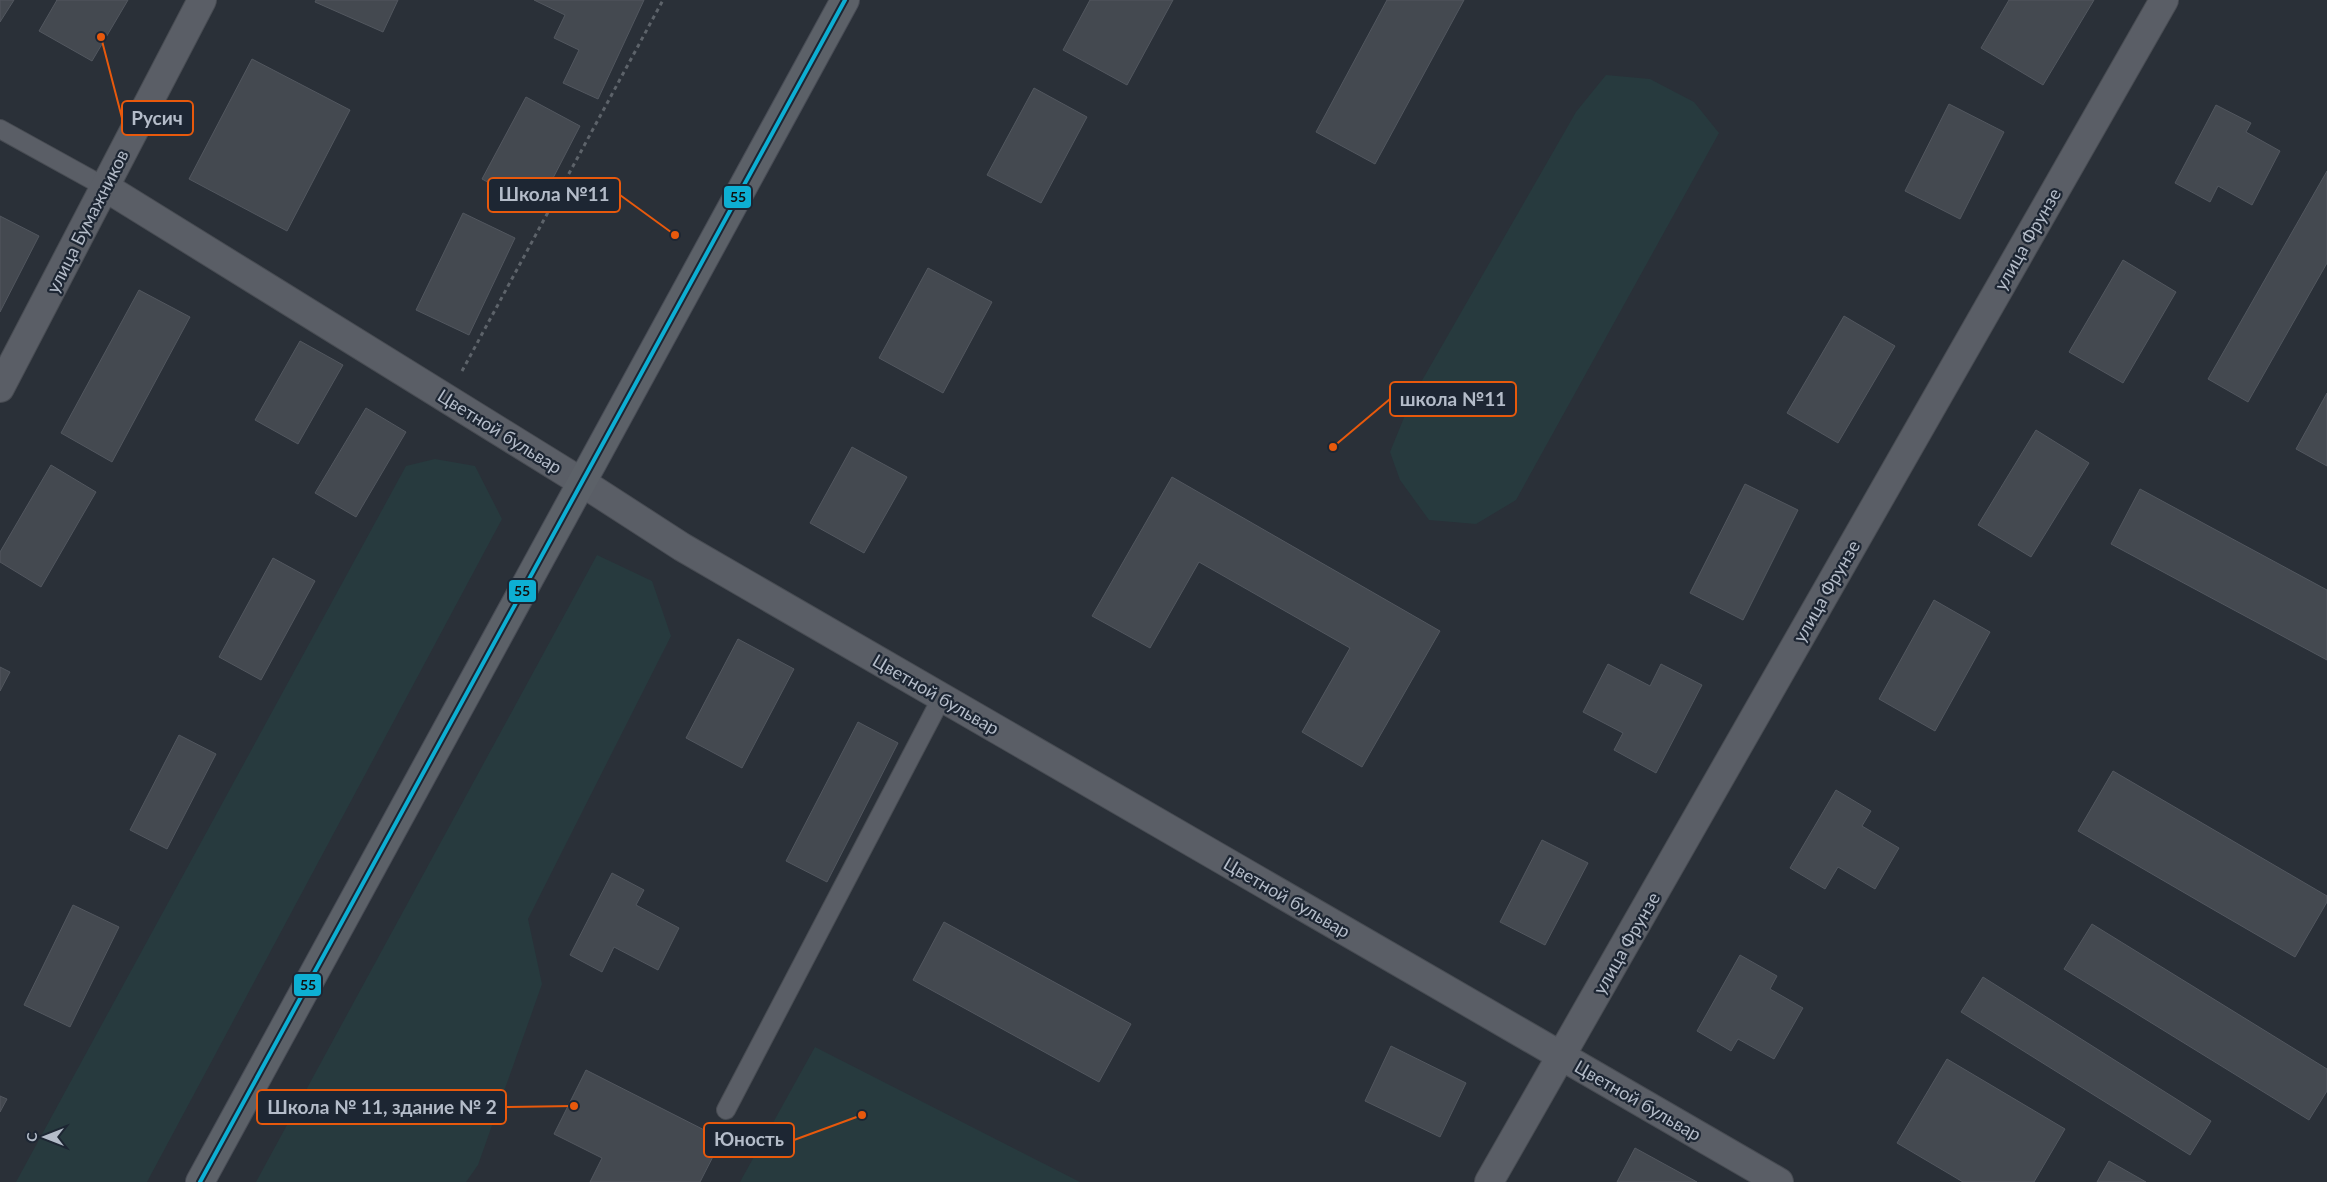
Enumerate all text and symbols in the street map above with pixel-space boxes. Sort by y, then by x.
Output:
callout: Русич [122,101,193,135]
text: Русич [131,106,183,129]
street label: улица Бумажников [41,145,133,296]
callout: Школа №11 [488,178,620,212]
text: Школа №11 [498,182,610,205]
street label: улица Фрунзе [1989,184,2065,294]
line badge: 55 [723,185,752,209]
text: 55 [730,188,746,205]
callout: школа №11 [1390,382,1516,416]
street label: Цветной бульвар [434,384,566,478]
text: школа №11 [1400,387,1506,410]
street label: улица Фрунзе [1788,536,1864,646]
line badge: 55 [508,579,537,603]
text: 55 [514,582,530,599]
street label: Цветной бульвар [869,649,1003,739]
street label: Цветной бульвар [1220,852,1354,942]
street label: улица Фрунзе [1588,888,1664,998]
line badge: 55 [293,973,322,997]
text: 55 [300,976,316,993]
street label: Цветной бульвар [1571,1055,1705,1145]
callout: Школа № 11, здание № 2 [257,1090,506,1124]
text: Школа № 11, здание № 2 [267,1095,497,1118]
north arrow [20,1112,70,1162]
callout: Юность [704,1123,794,1157]
text: Юность [714,1127,784,1150]
text: С [23,1132,40,1142]

